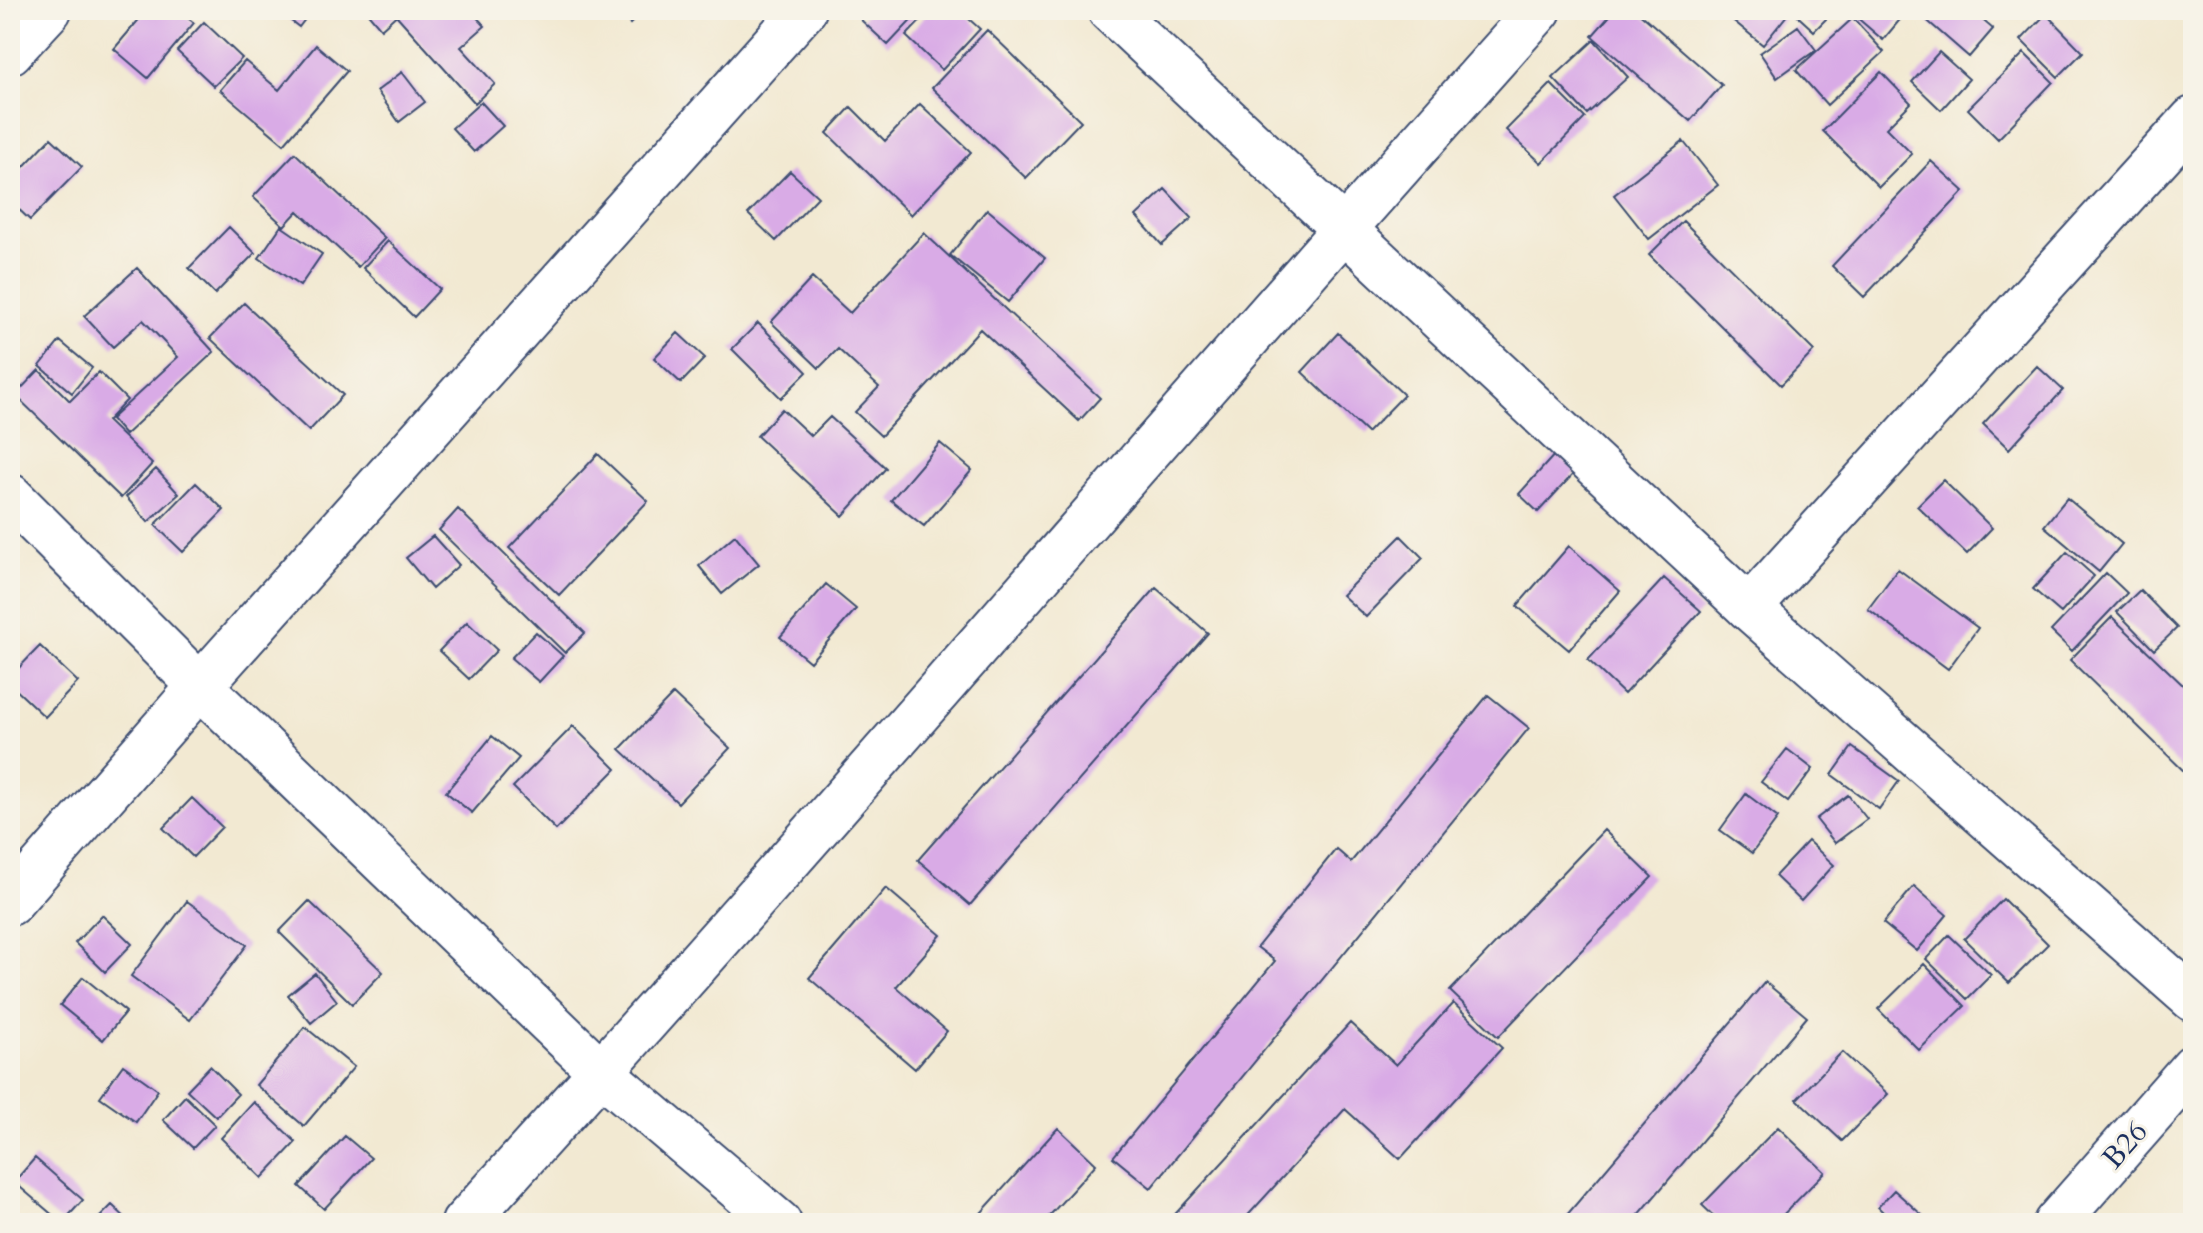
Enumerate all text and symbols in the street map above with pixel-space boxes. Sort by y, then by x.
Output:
street label: B26 [2093,1112,2157,1178]

